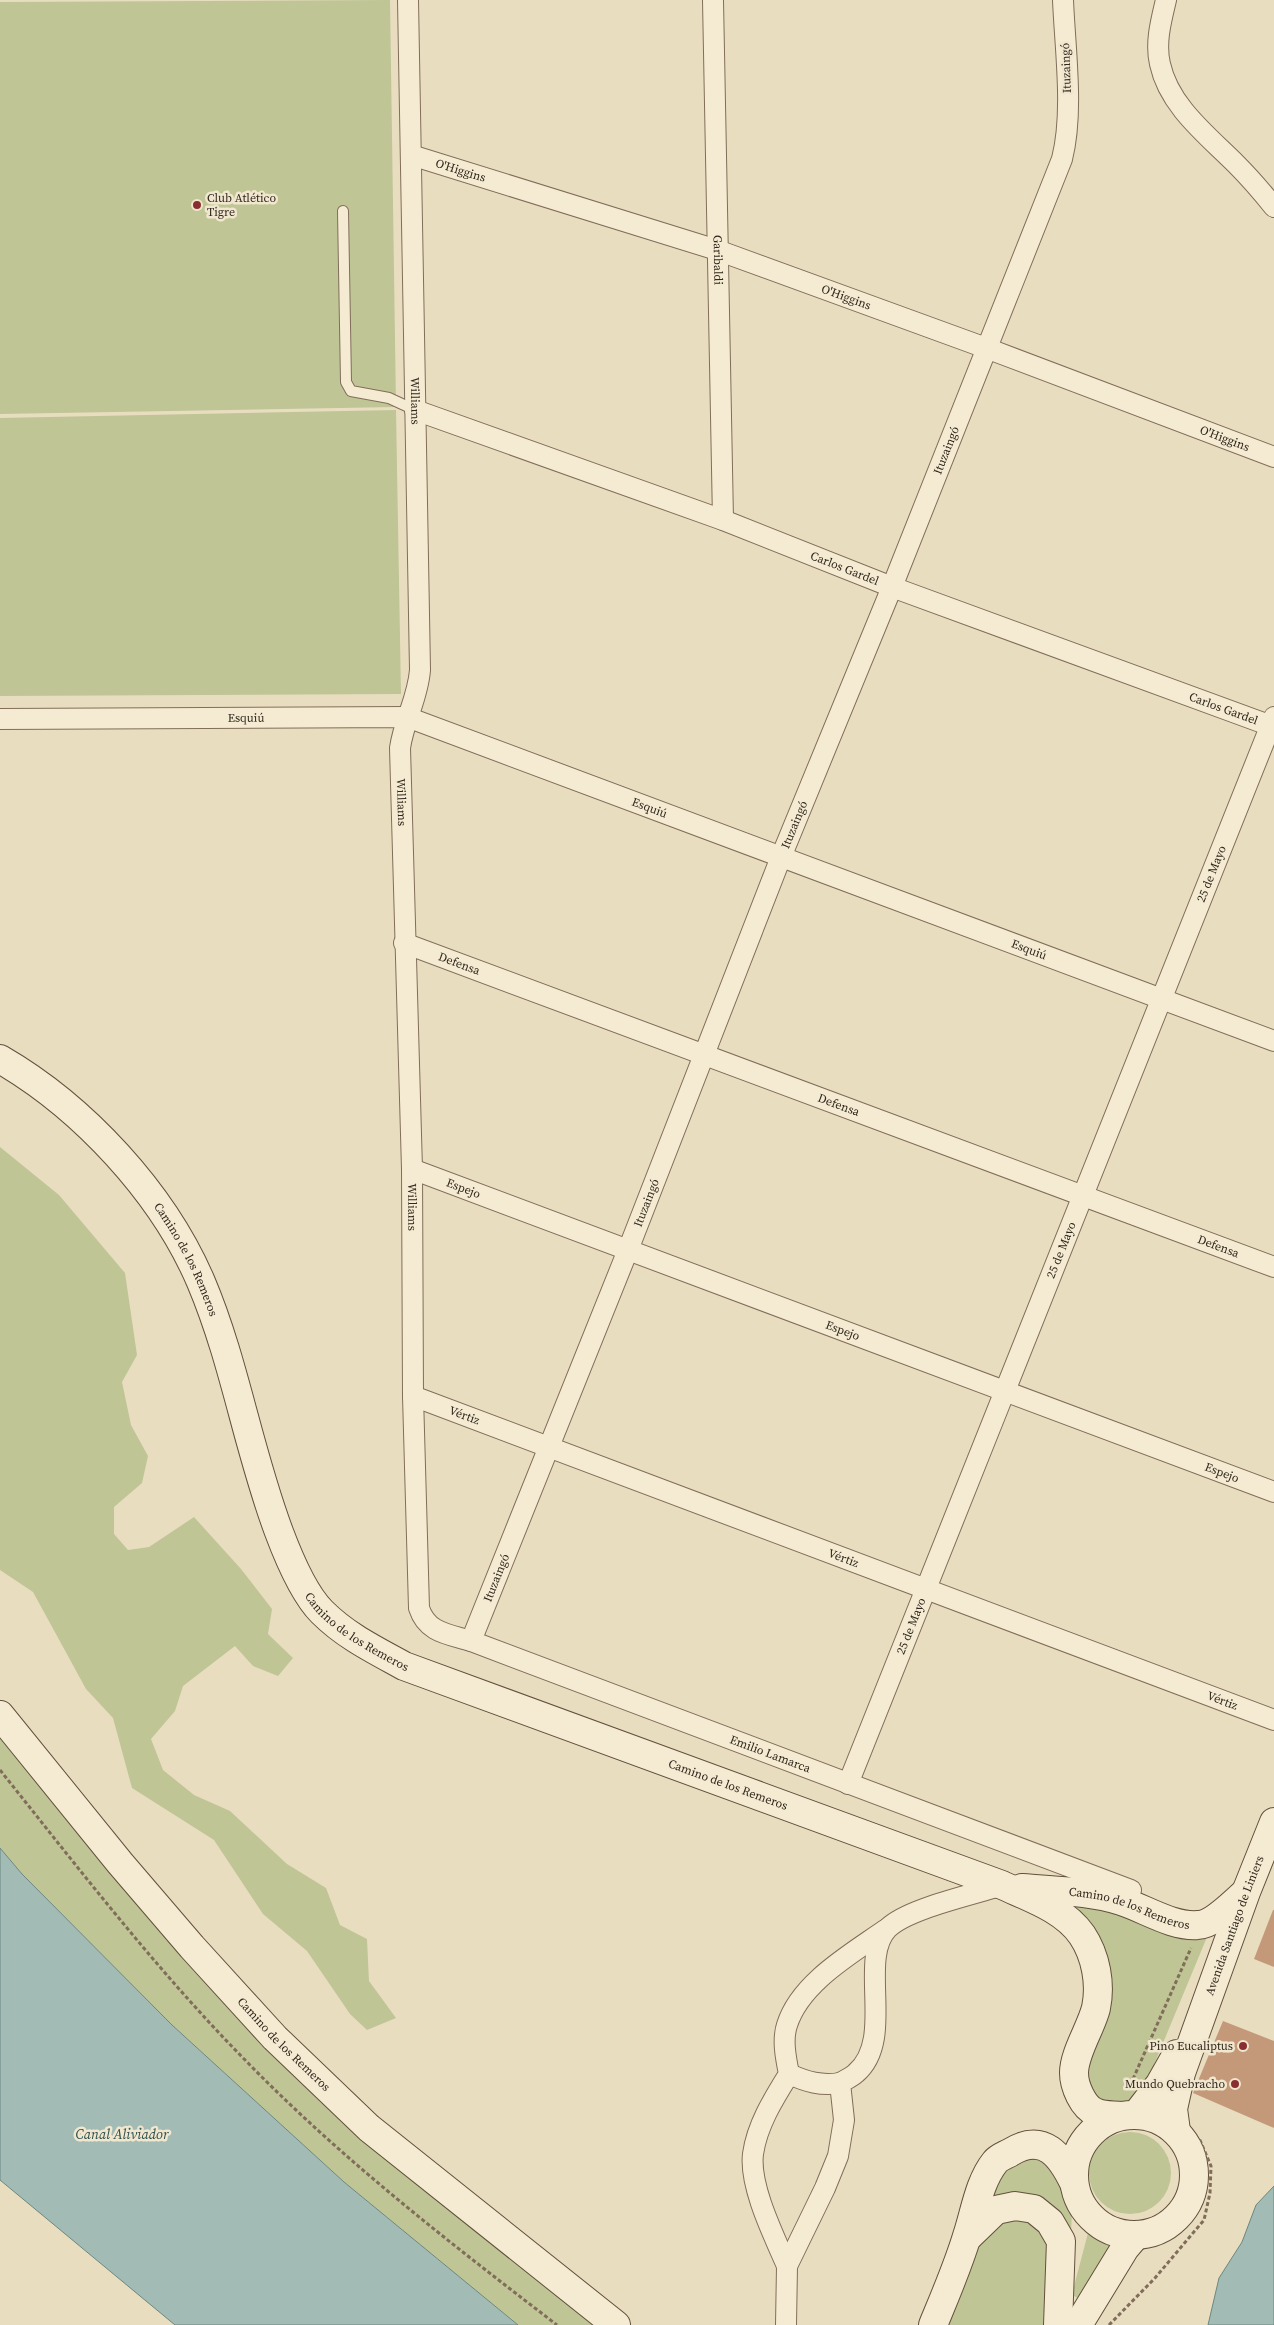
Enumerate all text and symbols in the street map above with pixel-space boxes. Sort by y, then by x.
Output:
street label: Ituzaingó [1057,42,1075,93]
street label: O'Higgins [434,155,488,186]
place label: Club Atlético Tigre [207,190,276,220]
marker: Club Atlético Tigre [191,199,203,211]
street label: Garibaldi [710,235,726,285]
street label: O'Higgins [819,281,873,313]
street label: Williams [407,377,424,425]
street label: O'Higgins [1198,422,1252,455]
street label: Ituzaingó [930,424,963,477]
street label: Carlos Gardel [808,547,882,589]
street label: Carlos Gardel [1187,689,1261,729]
street label: Esquiú [228,710,264,726]
street label: Williams [393,778,410,826]
street label: Esquiú [630,794,670,822]
street label: Ituzaingó [777,798,811,851]
street label: 25 de Mayo [1193,843,1230,905]
street label: Esquiú [1009,936,1049,963]
street label: Defensa [436,949,483,979]
street label: Defensa [816,1090,863,1120]
street label: Espejo [444,1175,483,1202]
street label: Ituzaingó [630,1176,663,1229]
street label: Williams [404,1183,420,1231]
street label: Camino de los Remeros [150,1199,222,1318]
street label: 25 de Mayo [1043,1219,1080,1281]
street label: Defensa [1195,1231,1242,1262]
street label: Espejo [823,1317,863,1344]
street label: Vértiz [447,1402,483,1429]
street label: Espejo [1203,1459,1242,1486]
street label: Vértiz [826,1545,862,1571]
street label: Ituzaingó [480,1551,513,1604]
street label: Camino de los Remeros [301,1589,411,1675]
street label: 25 de Mayo [893,1595,930,1657]
street label: Vértiz [1205,1688,1241,1714]
street label: Emilio Lamarca [728,1731,814,1777]
street label: Camino de los Remeros [666,1755,790,1814]
street label: Avenida Santiago de Liniers [1202,1853,1268,1998]
street label: Camino de los Remeros [1068,1884,1191,1933]
street label: Camino de los Remeros [234,1994,334,2095]
place label: Pino Eucaliptus [1150,2038,1233,2054]
marker: Pino Eucaliptus [1237,2040,1249,2052]
place label: Mundo Quebracho [1125,2076,1225,2092]
marker: Mundo Quebracho [1229,2078,1241,2090]
water label: Canal Aliviador [75,2124,169,2144]

